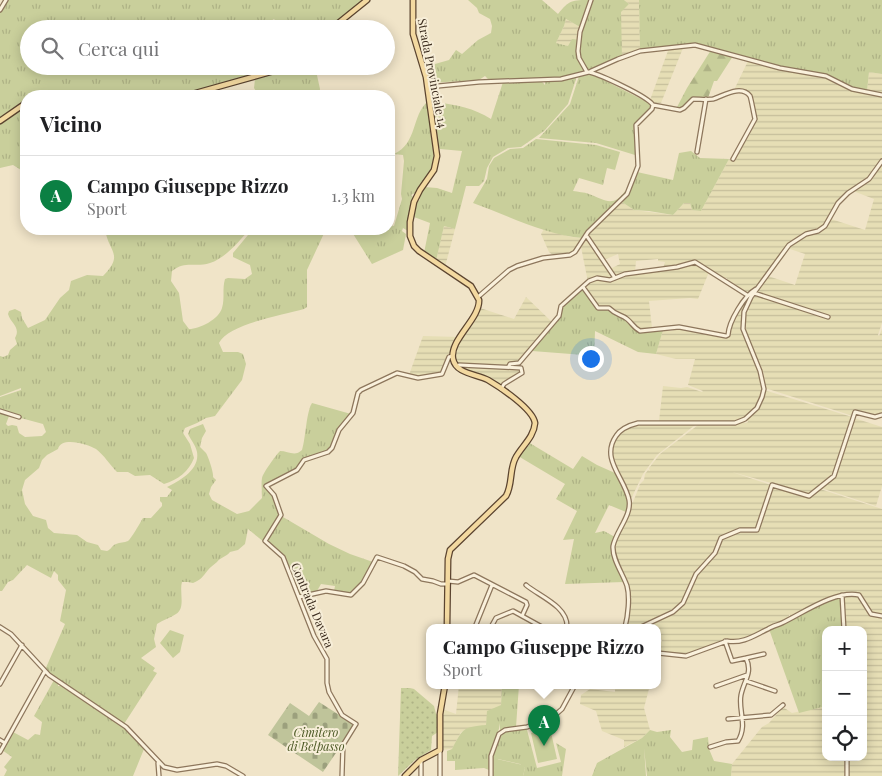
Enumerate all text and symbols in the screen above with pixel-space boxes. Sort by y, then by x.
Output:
street label: Strada Provinciale 14 [415,17,451,129]
search box [20,20,395,75]
icon: search [38,34,66,62]
text: Cerca qui [78,35,159,61]
text: Vicino [40,109,102,137]
text: Campo Giuseppe Rizzo [87,172,289,198]
text: A [51,185,61,206]
text: 1.3 km [331,185,375,206]
text: Sport [87,198,127,219]
your location [578,346,604,372]
street label: Contrada Davara [288,560,338,650]
popup [426,624,661,689]
map controls [822,626,867,761]
button: + [822,626,867,671]
text: Campo Giuseppe Rizzo [443,633,644,659]
text: Sport [443,659,482,680]
button: − [822,671,867,716]
pin: A [528,705,560,746]
button: locate [822,716,867,761]
park label: Cimitero di Belpasso [287,724,345,754]

